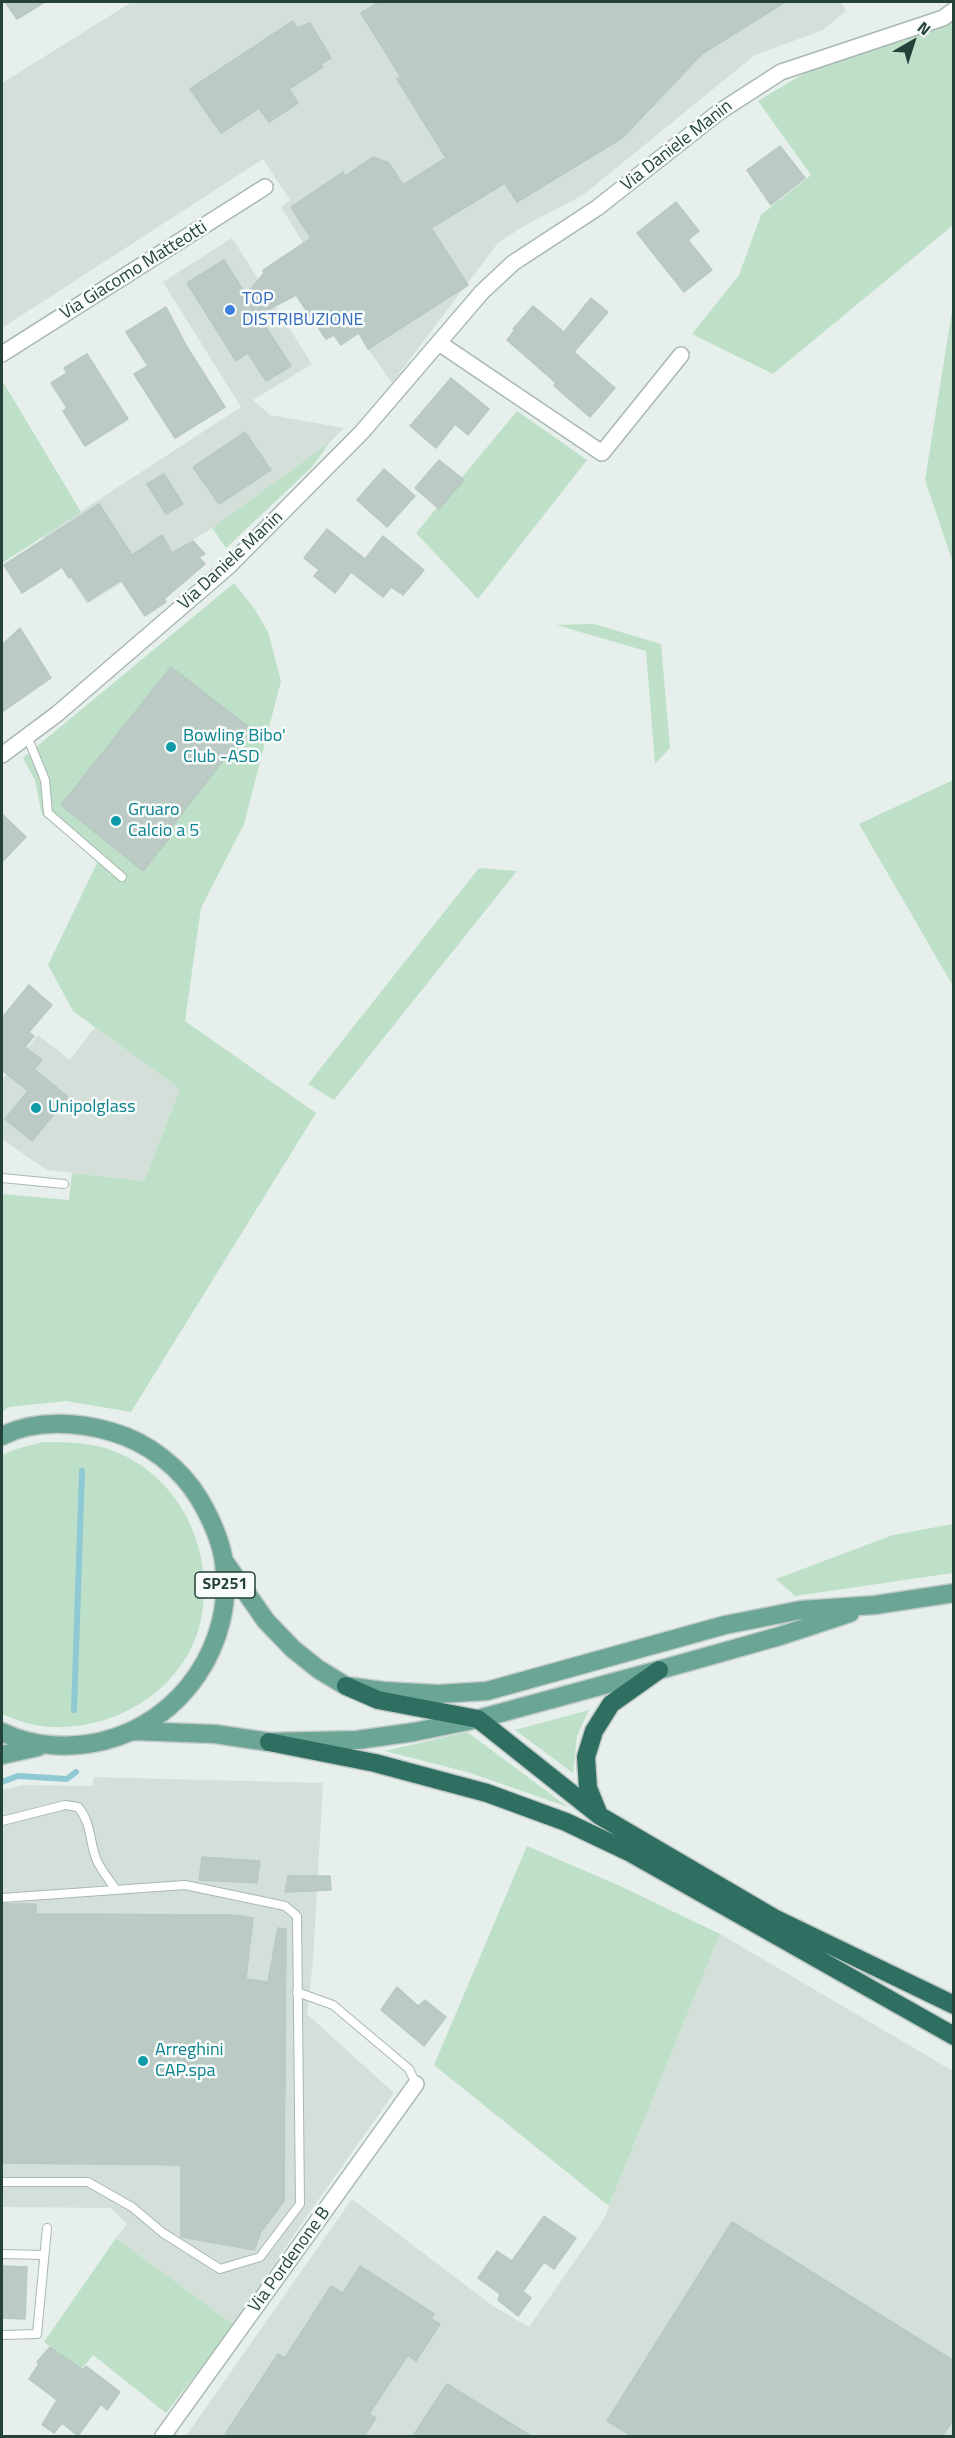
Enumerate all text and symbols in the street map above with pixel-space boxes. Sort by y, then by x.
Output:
north arrow [883,12,943,72]
text: N [912,15,936,41]
street label: Via Daniele Manin [617,96,737,196]
street label: Via Giacomo Matteotti [57,217,211,325]
place label: TOP DISTRIBUZIONE [242,289,364,332]
marker: TOP DISTRIBUZIONE [223,303,237,317]
street label: Via Daniele Manin [174,507,288,615]
place label: Bowling Bibo' Club -ASD [183,726,286,768]
marker: Bowling Bibo' Club -ASD [164,740,178,754]
place label: Gruaro Calcio a 5 [128,800,199,842]
marker: Gruaro Calcio a 5 [109,814,123,828]
place label: Unipolglass [48,1097,136,1119]
marker: Unipolglass [29,1101,43,1115]
road number: SP251 [195,1572,255,1598]
place label: Arreghini CAP.spa [155,2040,224,2082]
marker: Arreghini CAP.spa [136,2054,150,2068]
street label: Via Pordenone B [245,2203,335,2317]

